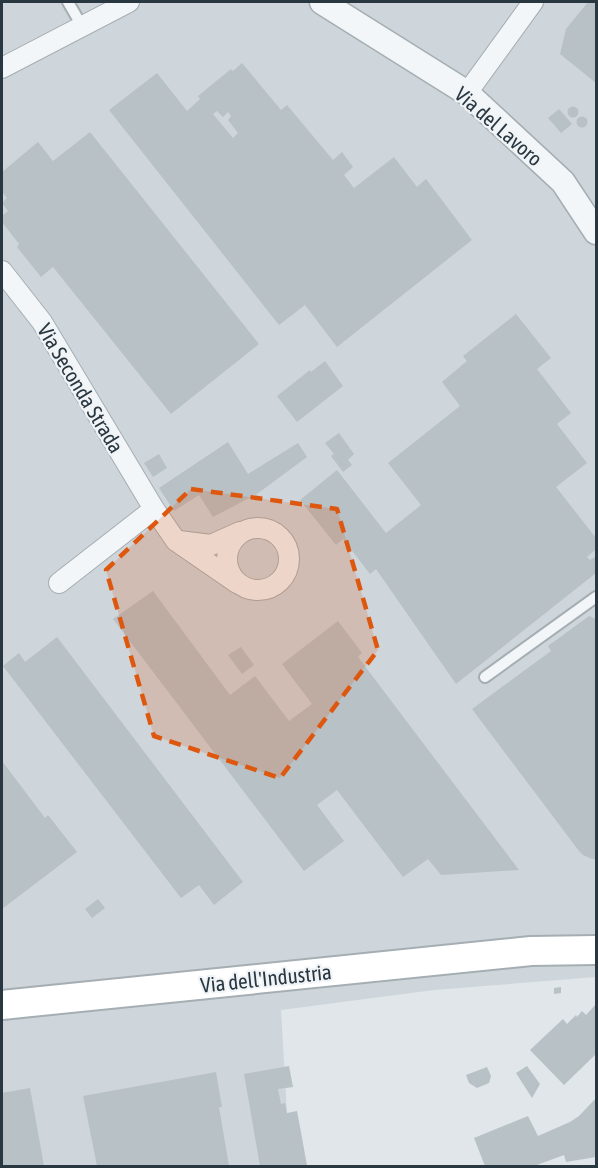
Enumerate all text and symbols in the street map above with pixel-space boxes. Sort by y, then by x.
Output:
street label: Via del Lavoro [450,82,548,170]
street label: Via Seconda Strada [33,319,129,457]
street label: Via dell'Industria [199,959,333,997]

